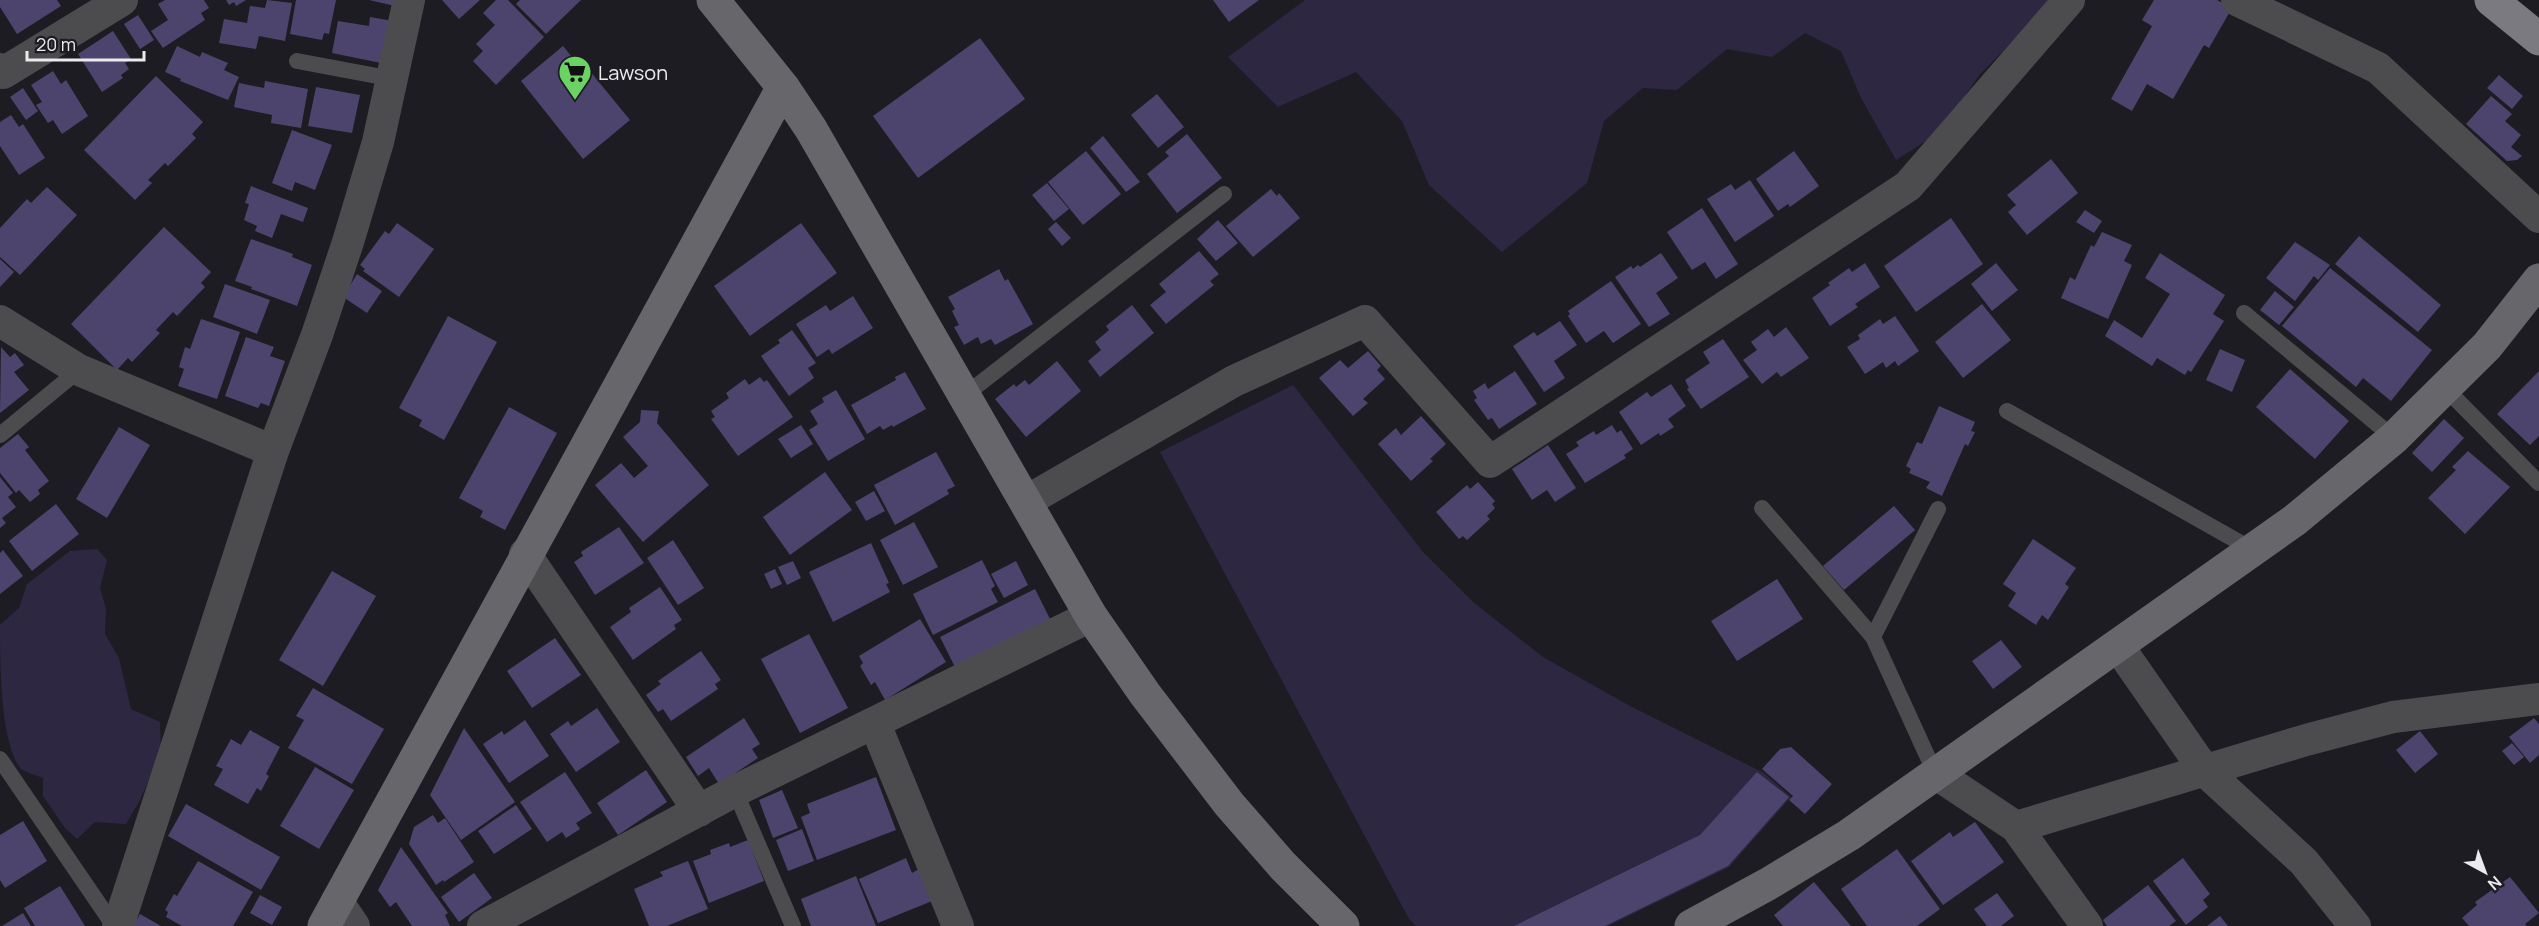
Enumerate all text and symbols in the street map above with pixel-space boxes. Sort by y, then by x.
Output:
scale bar [27,24,144,62]
text: 20 m [36,32,76,56]
supermarket icon: Lawson [557,54,593,101]
place label: Lawson [598,59,668,86]
north arrow [2455,842,2515,902]
text: N [2483,871,2506,895]

